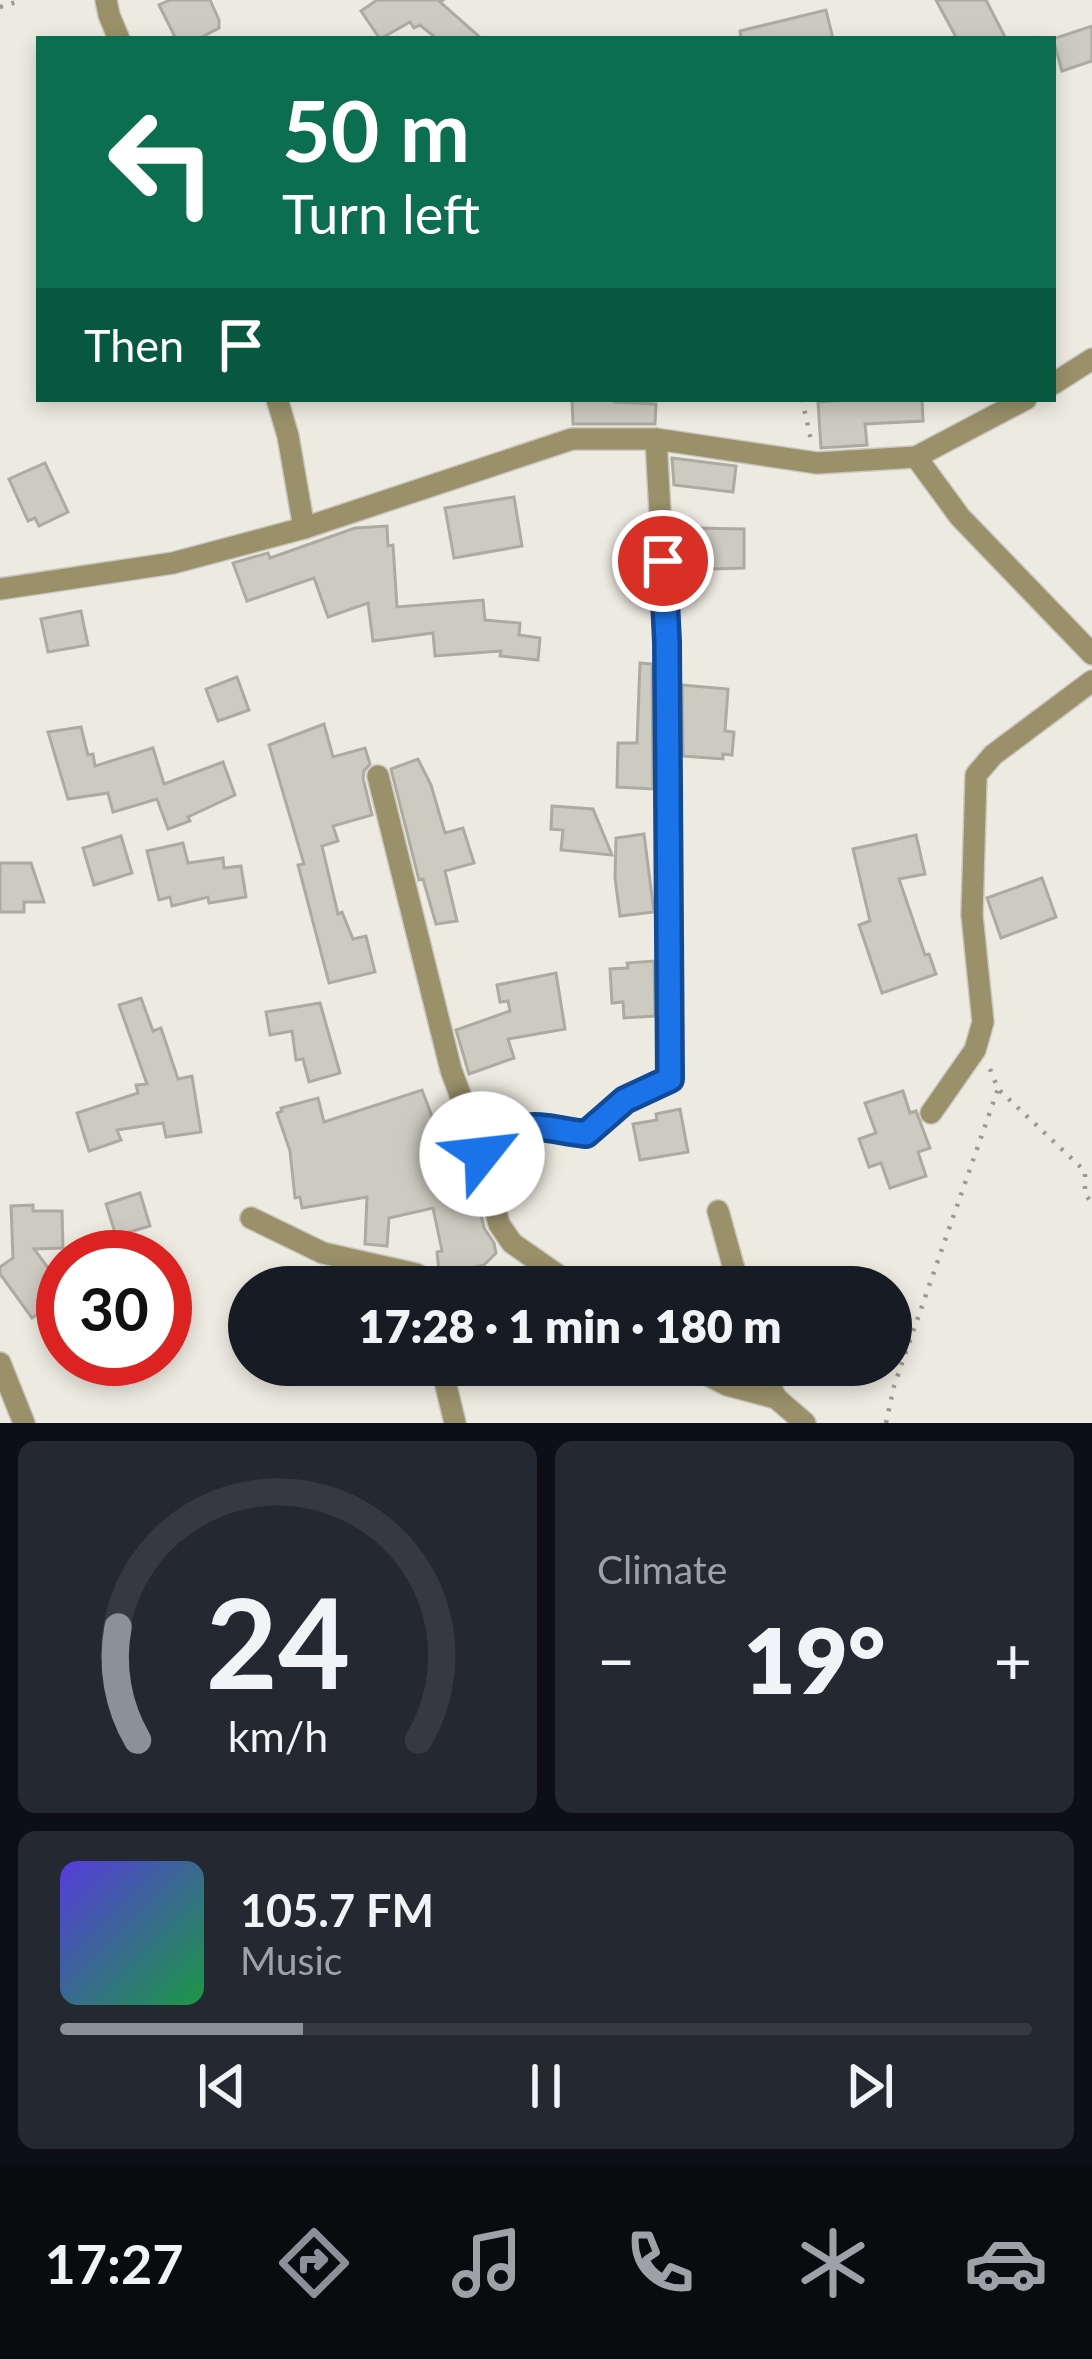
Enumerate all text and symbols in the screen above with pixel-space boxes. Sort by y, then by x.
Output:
text: 50 m [282,79,470,180]
icon: left [84,84,240,240]
text: Turn left [282,181,480,246]
icon: arrive [208,312,274,378]
text: Then [84,318,184,372]
pin [612,510,714,612]
icon: arrive [630,528,696,594]
position arrow [419,1091,545,1217]
speed limit sign: 30 [36,1230,192,1386]
text: 17:28 · 1 min · 180 m [358,1299,782,1353]
text: Climate [597,1546,727,1592]
text: 24 [205,1566,350,1716]
text: 19° [744,1605,885,1713]
text: − [597,1620,635,1699]
text: + [994,1620,1032,1699]
text: km/h [227,1710,328,1761]
text: 105.7 FM [240,1883,434,1937]
text: Music [240,1937,342,1983]
icon: previous [189,2053,255,2119]
icon: pause [513,2053,579,2119]
icon: next [837,2053,903,2119]
icon: directions [272,2221,356,2305]
icon: music [445,2221,529,2305]
icon: phone [618,2221,702,2305]
icon: climate [791,2221,875,2305]
icon: car [964,2221,1048,2305]
text: 17:27 [44,2231,184,2296]

